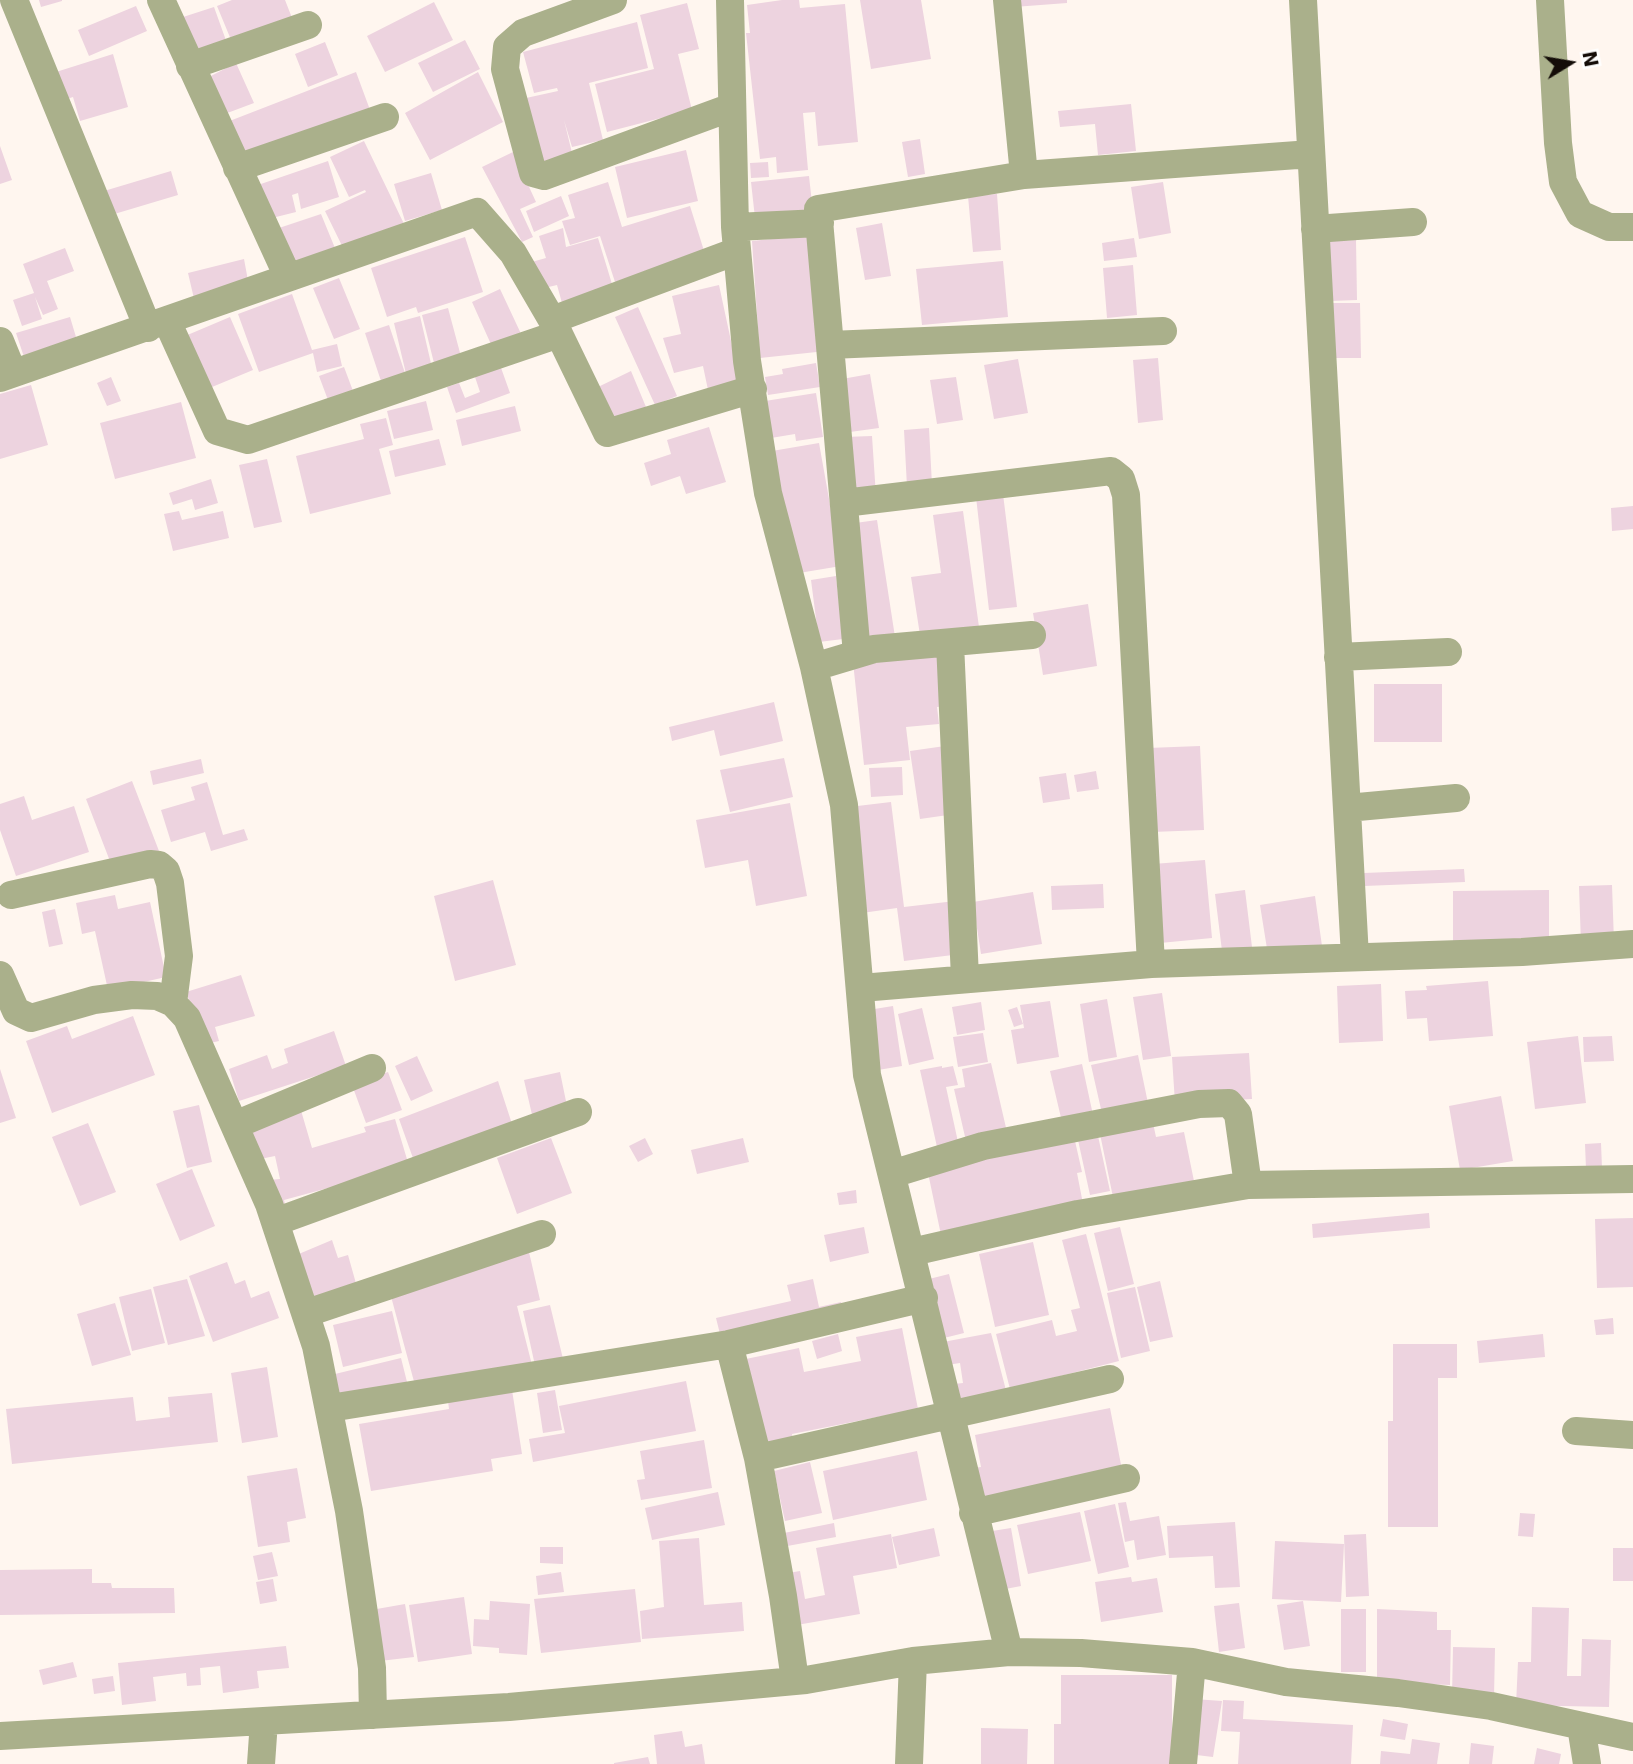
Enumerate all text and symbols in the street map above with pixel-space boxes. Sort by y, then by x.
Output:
north arrow [1535,28,1605,98]
text: N [1578,49,1603,69]

